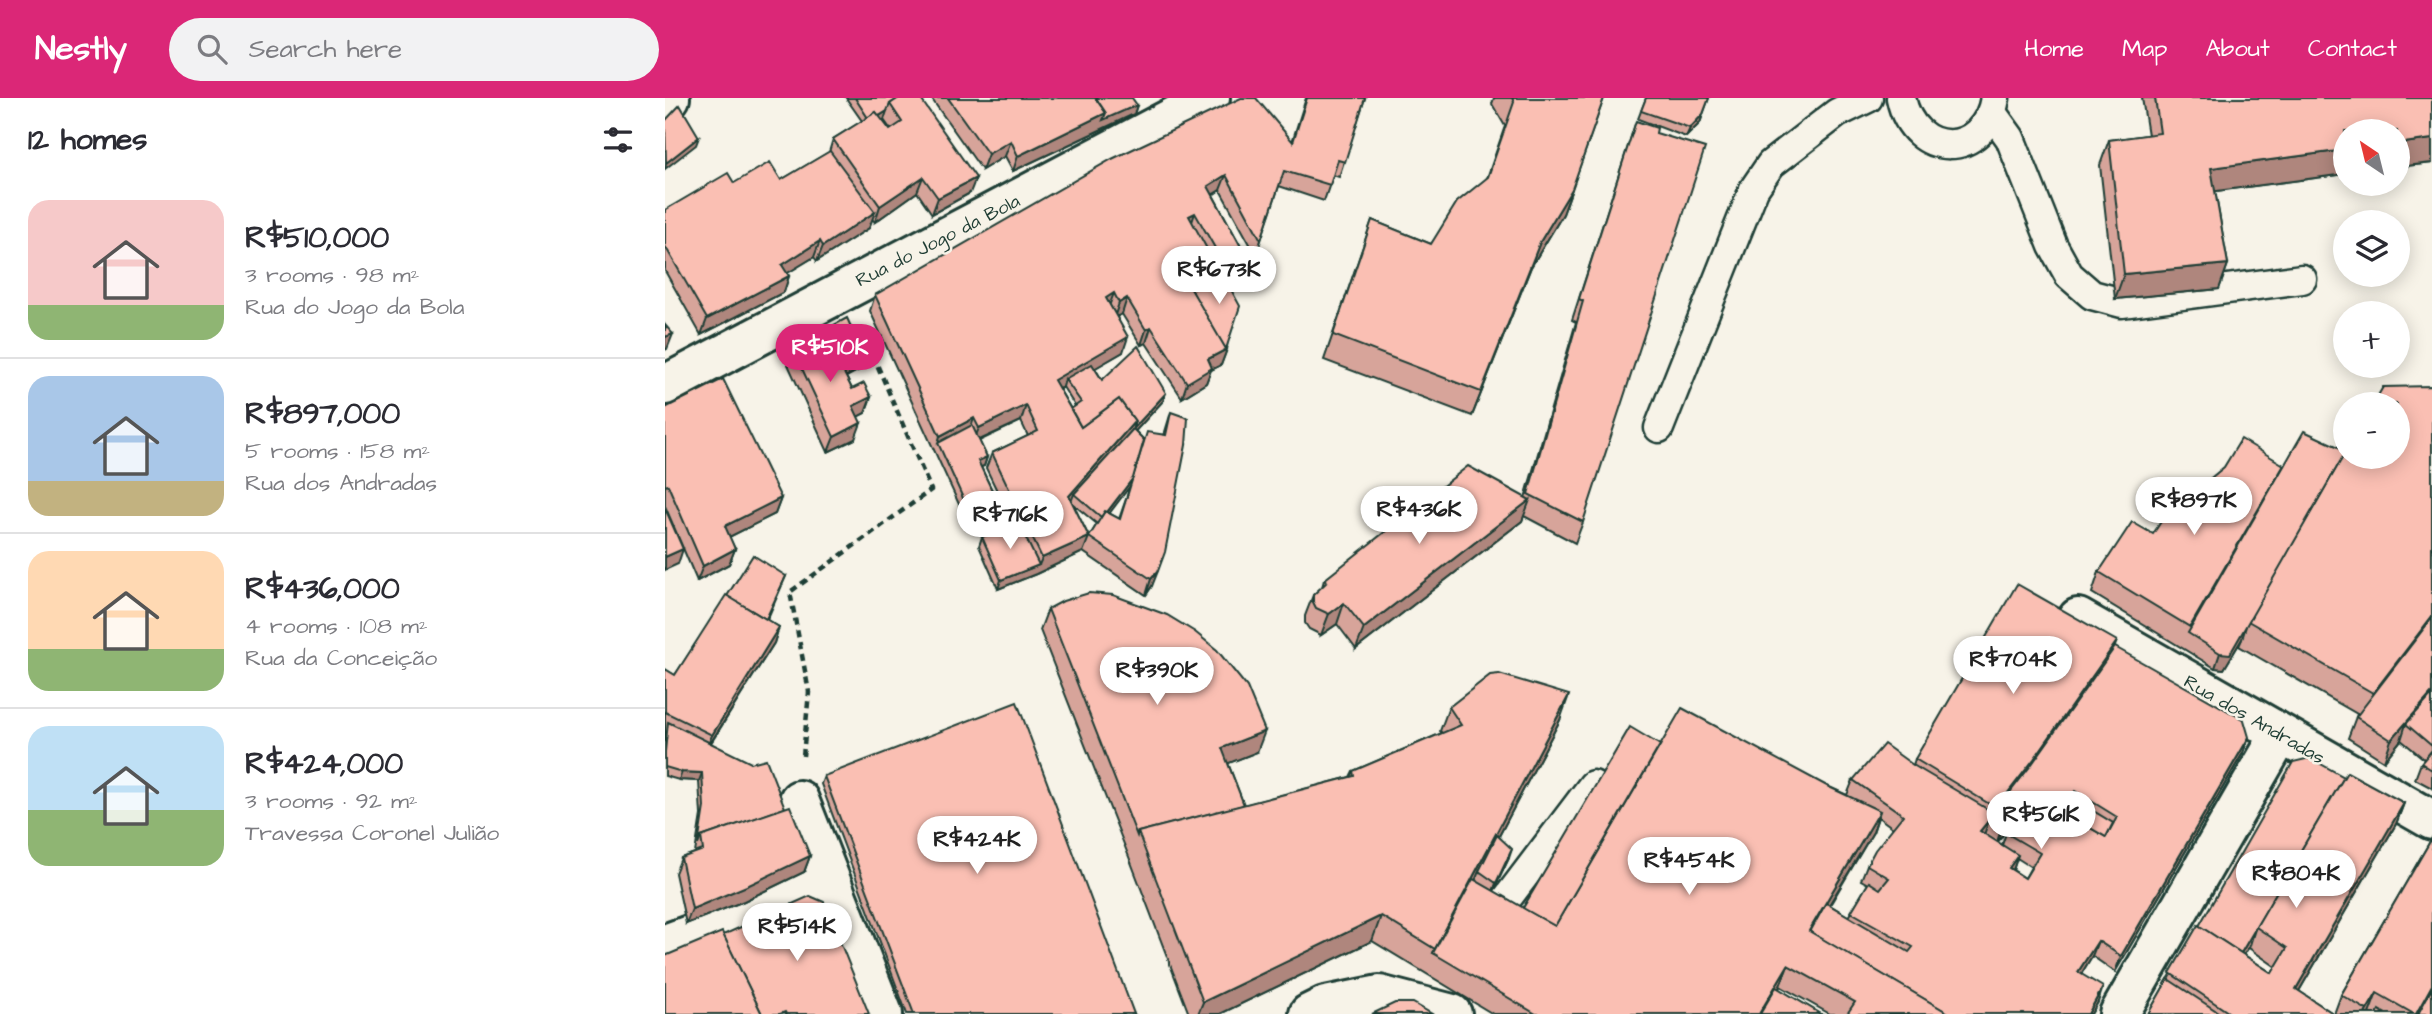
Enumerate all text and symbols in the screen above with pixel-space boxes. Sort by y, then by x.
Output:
search box [169,18,659,81]
text: Nestly [35,26,127,72]
icon: search [193,30,231,68]
text: Search here [249,31,402,67]
text: Home [2024,32,2084,66]
text: Map [2122,32,2167,66]
text: About [2205,32,2270,66]
text: Contact [2308,32,2397,66]
text: 12 homes [28,119,147,161]
north arrow [2333,119,2410,196]
map controls [2333,119,2410,469]
icon: filters [599,121,637,159]
street label: Rua do Jogo da Bola [851,188,1026,295]
button: layers [2333,210,2410,287]
text: R$510,000 [245,217,389,259]
icon: home [84,228,168,312]
pin: R$673K [1162,246,1276,306]
text: R$673K [1177,253,1261,285]
text: 3 rooms · 98 m² [245,259,419,291]
text: Rua do Jogo da Bola [245,291,464,323]
button: + [2333,301,2410,378]
pin: R$510K [773,324,887,384]
text: R$510K [792,331,868,363]
button: − [2333,392,2410,469]
text: R$897,000 [245,393,400,435]
icon: home [84,404,168,488]
text: 5 rooms · 158 m² [245,435,430,467]
text: Rua dos Andradas [245,467,437,499]
pin: R$897K [2137,478,2251,537]
text: R$897K [2151,484,2237,516]
pin: R$436K [1362,486,1476,546]
pin: R$716K [953,491,1067,551]
text: R$436K [1377,493,1461,525]
text: R$716K [973,498,1047,530]
text: R$436,000 [245,568,400,610]
icon: home [84,579,168,663]
text: 4 rooms · 108 m² [245,610,428,642]
pin: R$704K [1956,636,2070,696]
text: Rua da Conceição [245,642,437,674]
text: R$704K [1969,643,2057,675]
pin: R$390K [1100,648,1214,707]
text: R$390K [1116,654,1198,686]
street label: Rua dos Andradas [2179,669,2329,771]
text: R$424,000 [245,743,403,785]
icon: home [84,754,168,838]
text: 3 rooms · 92 m² [245,785,418,817]
pin: R$561K [1984,792,2098,851]
text: R$561K [2003,798,2079,830]
pin: R$424K [920,816,1034,876]
text: Travessa Coronel Julião [245,817,499,849]
text: R$424K [933,823,1021,855]
pin: R$454K [1632,838,1746,897]
text: R$454K [1644,844,1734,876]
pin: R$804K [2239,850,2353,910]
text: R$804K [2252,857,2340,889]
pin: R$514K [740,904,854,963]
text: R$514K [758,910,836,942]

